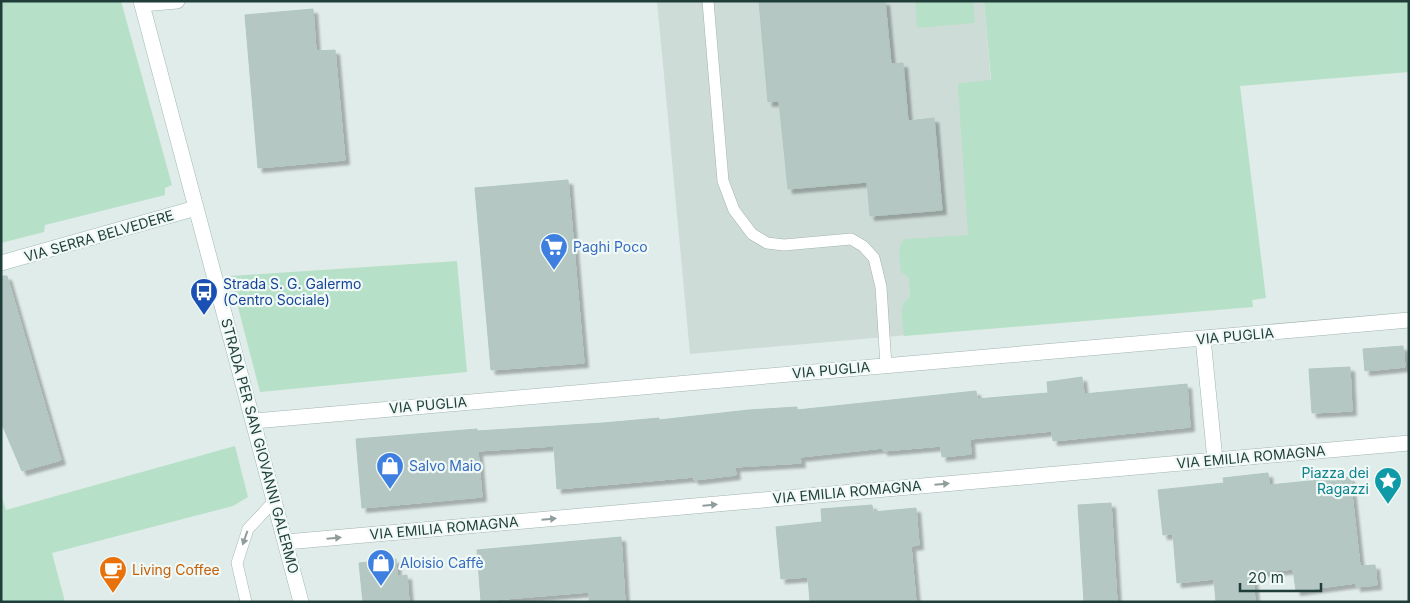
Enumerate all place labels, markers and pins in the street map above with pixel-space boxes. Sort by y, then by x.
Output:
supermarket icon: Paghi Poco [539,232,569,271]
place label: Paghi Poco [573,238,648,255]
place label: Strada S. G. Galermo (Centro Sociale) [223,275,361,308]
bus stop icon: Strada S. G. Galermo (Centro Sociale) [189,277,219,316]
shop icon: Salvo Maio [375,451,405,490]
place label: Salvo Maio [409,457,482,474]
place label: Piazza dei Ragazzi [1301,464,1369,497]
place icon: Piazza dei Ragazzi [1373,466,1403,505]
shop icon: Aloisio Caffè [366,548,396,587]
place label: Aloisio Caffè [400,554,484,571]
cafe icon: Living Coffee [98,555,128,594]
place label: Living Coffee [132,561,220,578]

